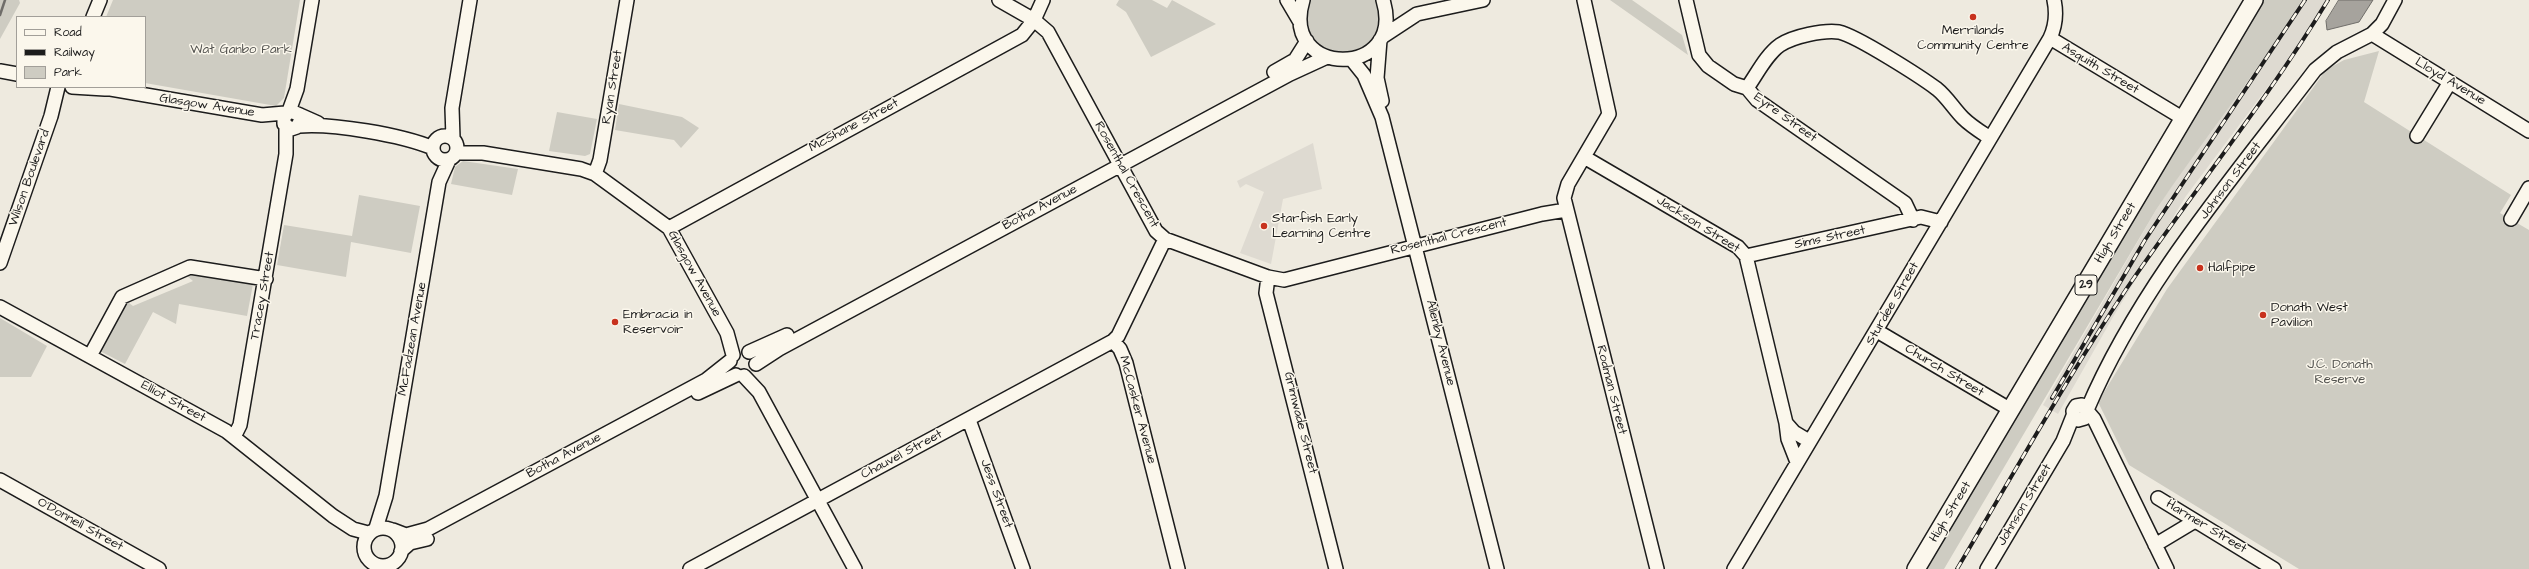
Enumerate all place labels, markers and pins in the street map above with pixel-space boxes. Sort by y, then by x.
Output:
marker: Merrilands Community Centre [1968,12,1978,22]
place label: Merrilands Community Centre [1917,23,2029,54]
place label: Starfish Early Learning Centre [1272,211,1371,242]
marker: Starfish Early Learning Centre [1259,221,1269,231]
place label: Halfpipe [2208,260,2256,276]
marker: Halfpipe [2195,263,2205,273]
place label: Donath West Pavilion [2271,300,2348,331]
place label: Embracia in Reservoir [623,307,692,338]
marker: Donath West Pavilion [2258,310,2268,320]
marker: Embracia in Reservoir [610,317,620,327]

